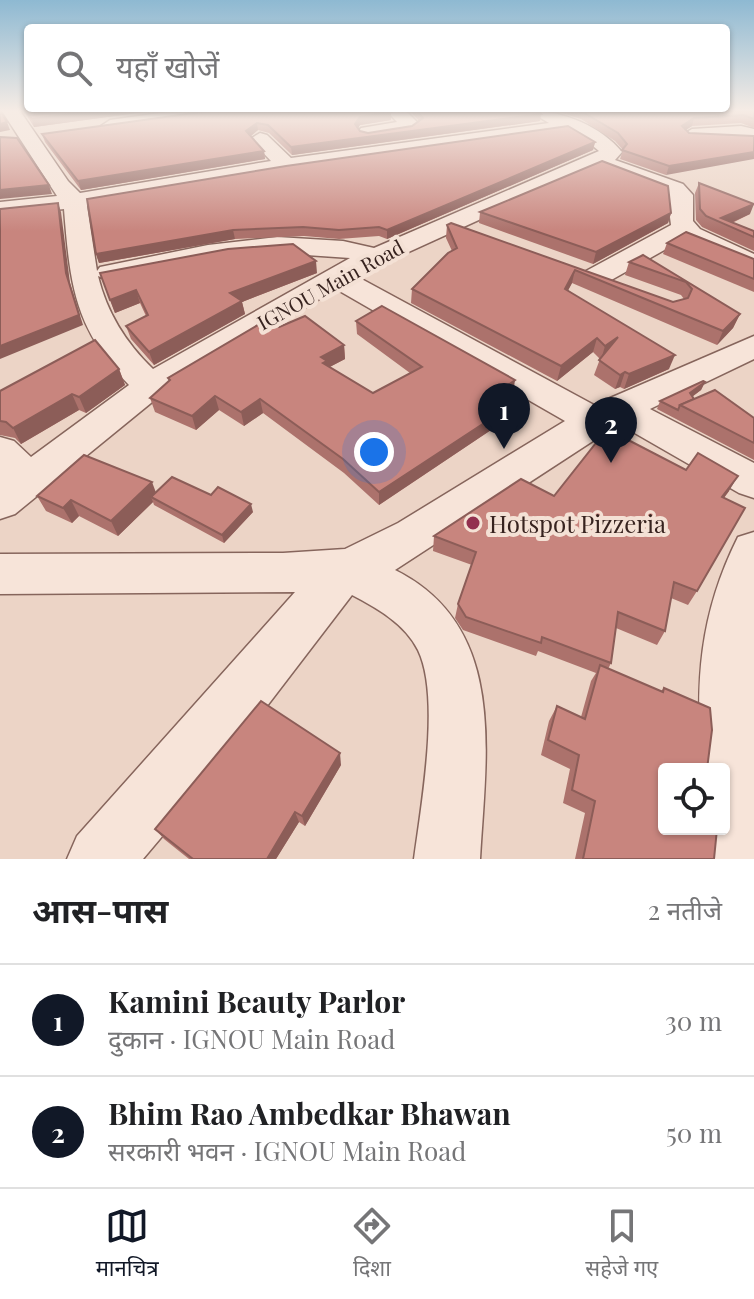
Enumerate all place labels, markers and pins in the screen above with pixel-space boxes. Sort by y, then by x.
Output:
pin: 1 [478,383,530,449]
pin: 2 [585,397,637,463]
place label: Hotspot Pizzeria [489,507,666,539]
marker: Hotspot Pizzeria [464,514,482,532]

